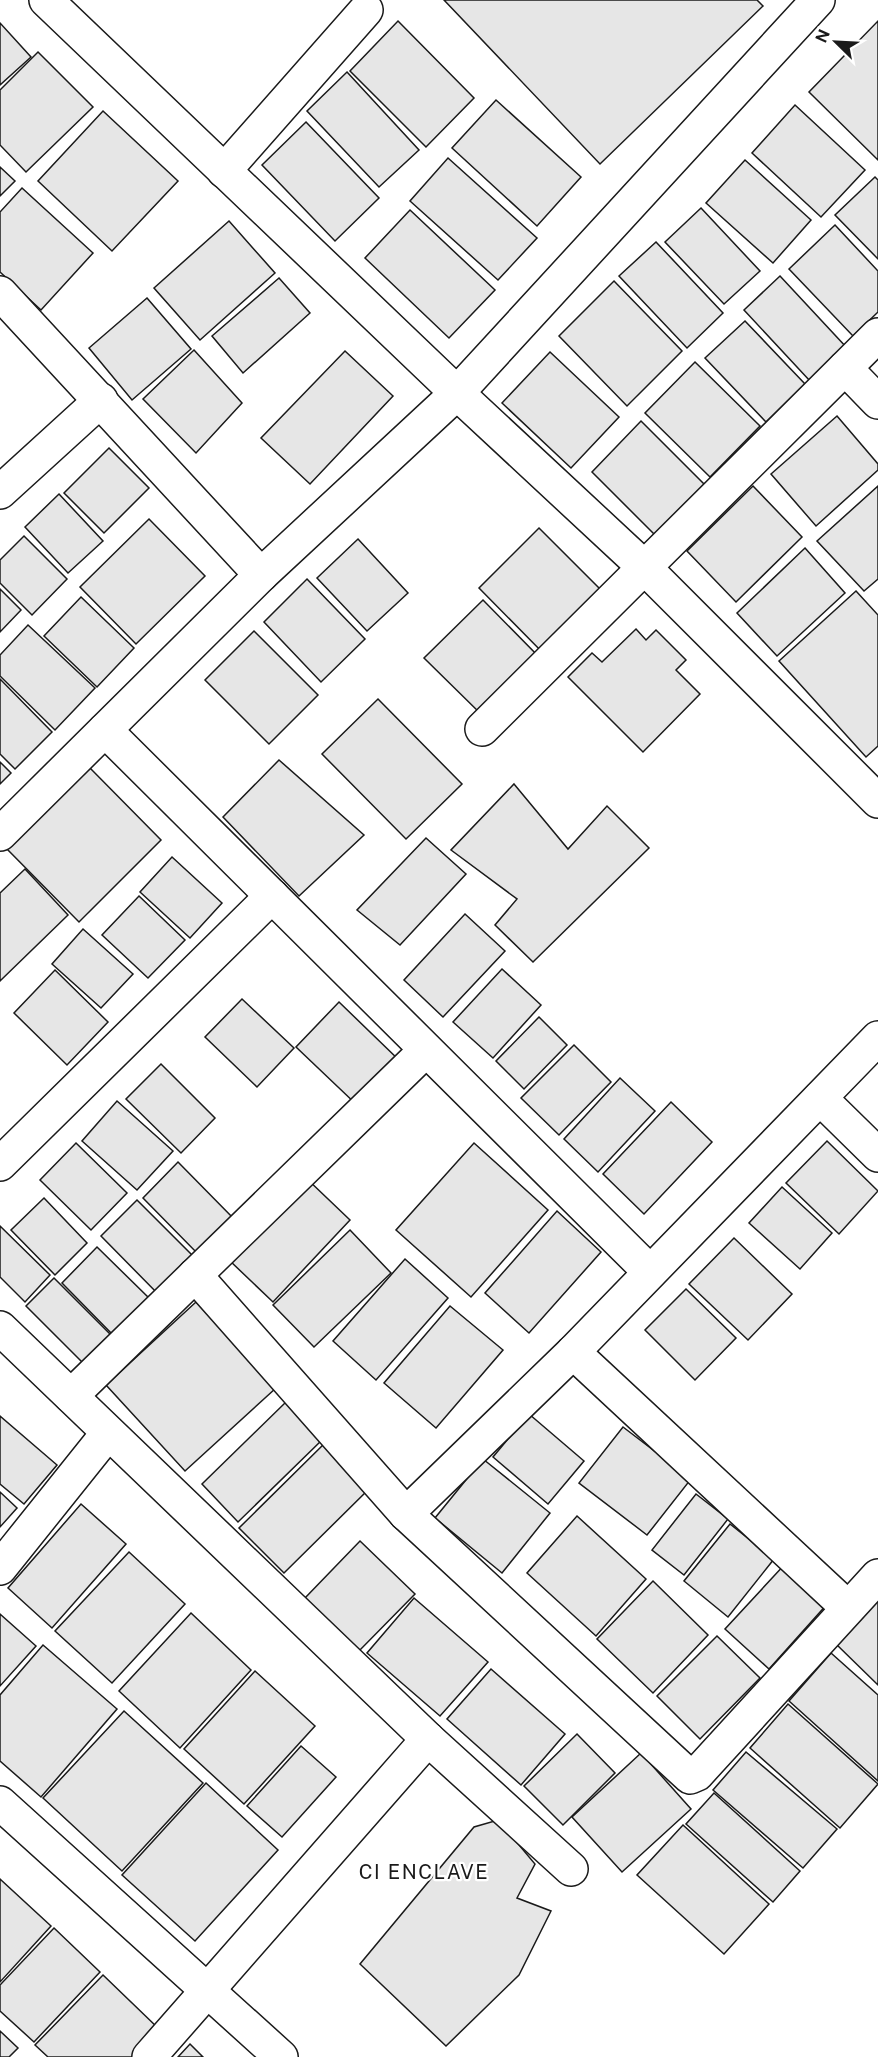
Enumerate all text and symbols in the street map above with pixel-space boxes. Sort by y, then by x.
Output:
north arrow [806,12,866,72]
text: N [812,27,834,46]
district label: CI ENCLAVE [359,1860,489,1884]

